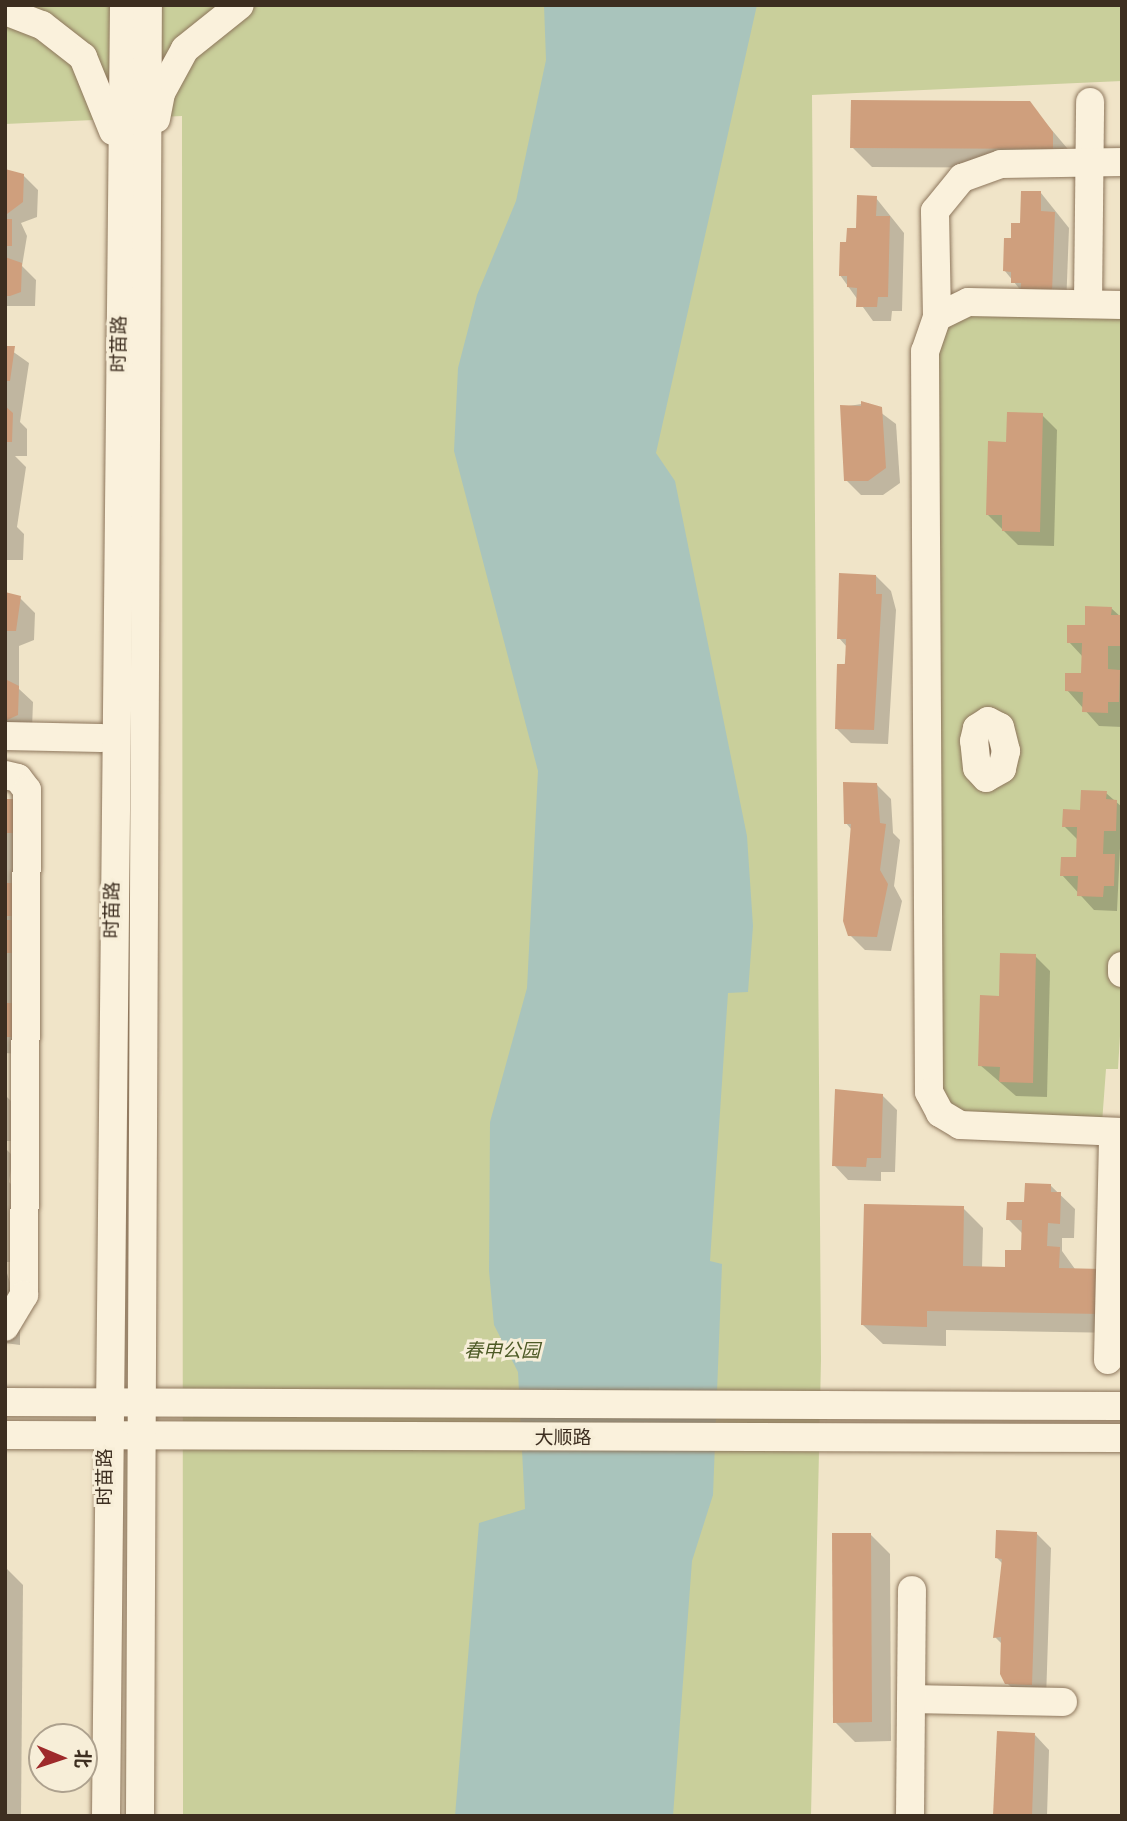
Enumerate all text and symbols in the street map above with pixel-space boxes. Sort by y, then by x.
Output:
street label: 时苗路 [107,315,131,373]
street label: 时苗路 [100,881,124,939]
park label: 春申公园 [464,1340,540,1362]
street label: 大顺路 [535,1427,591,1449]
street label: 时苗路 [94,1449,116,1505]
north arrow [28,1723,98,1793]
text: 北 [71,1749,94,1769]

